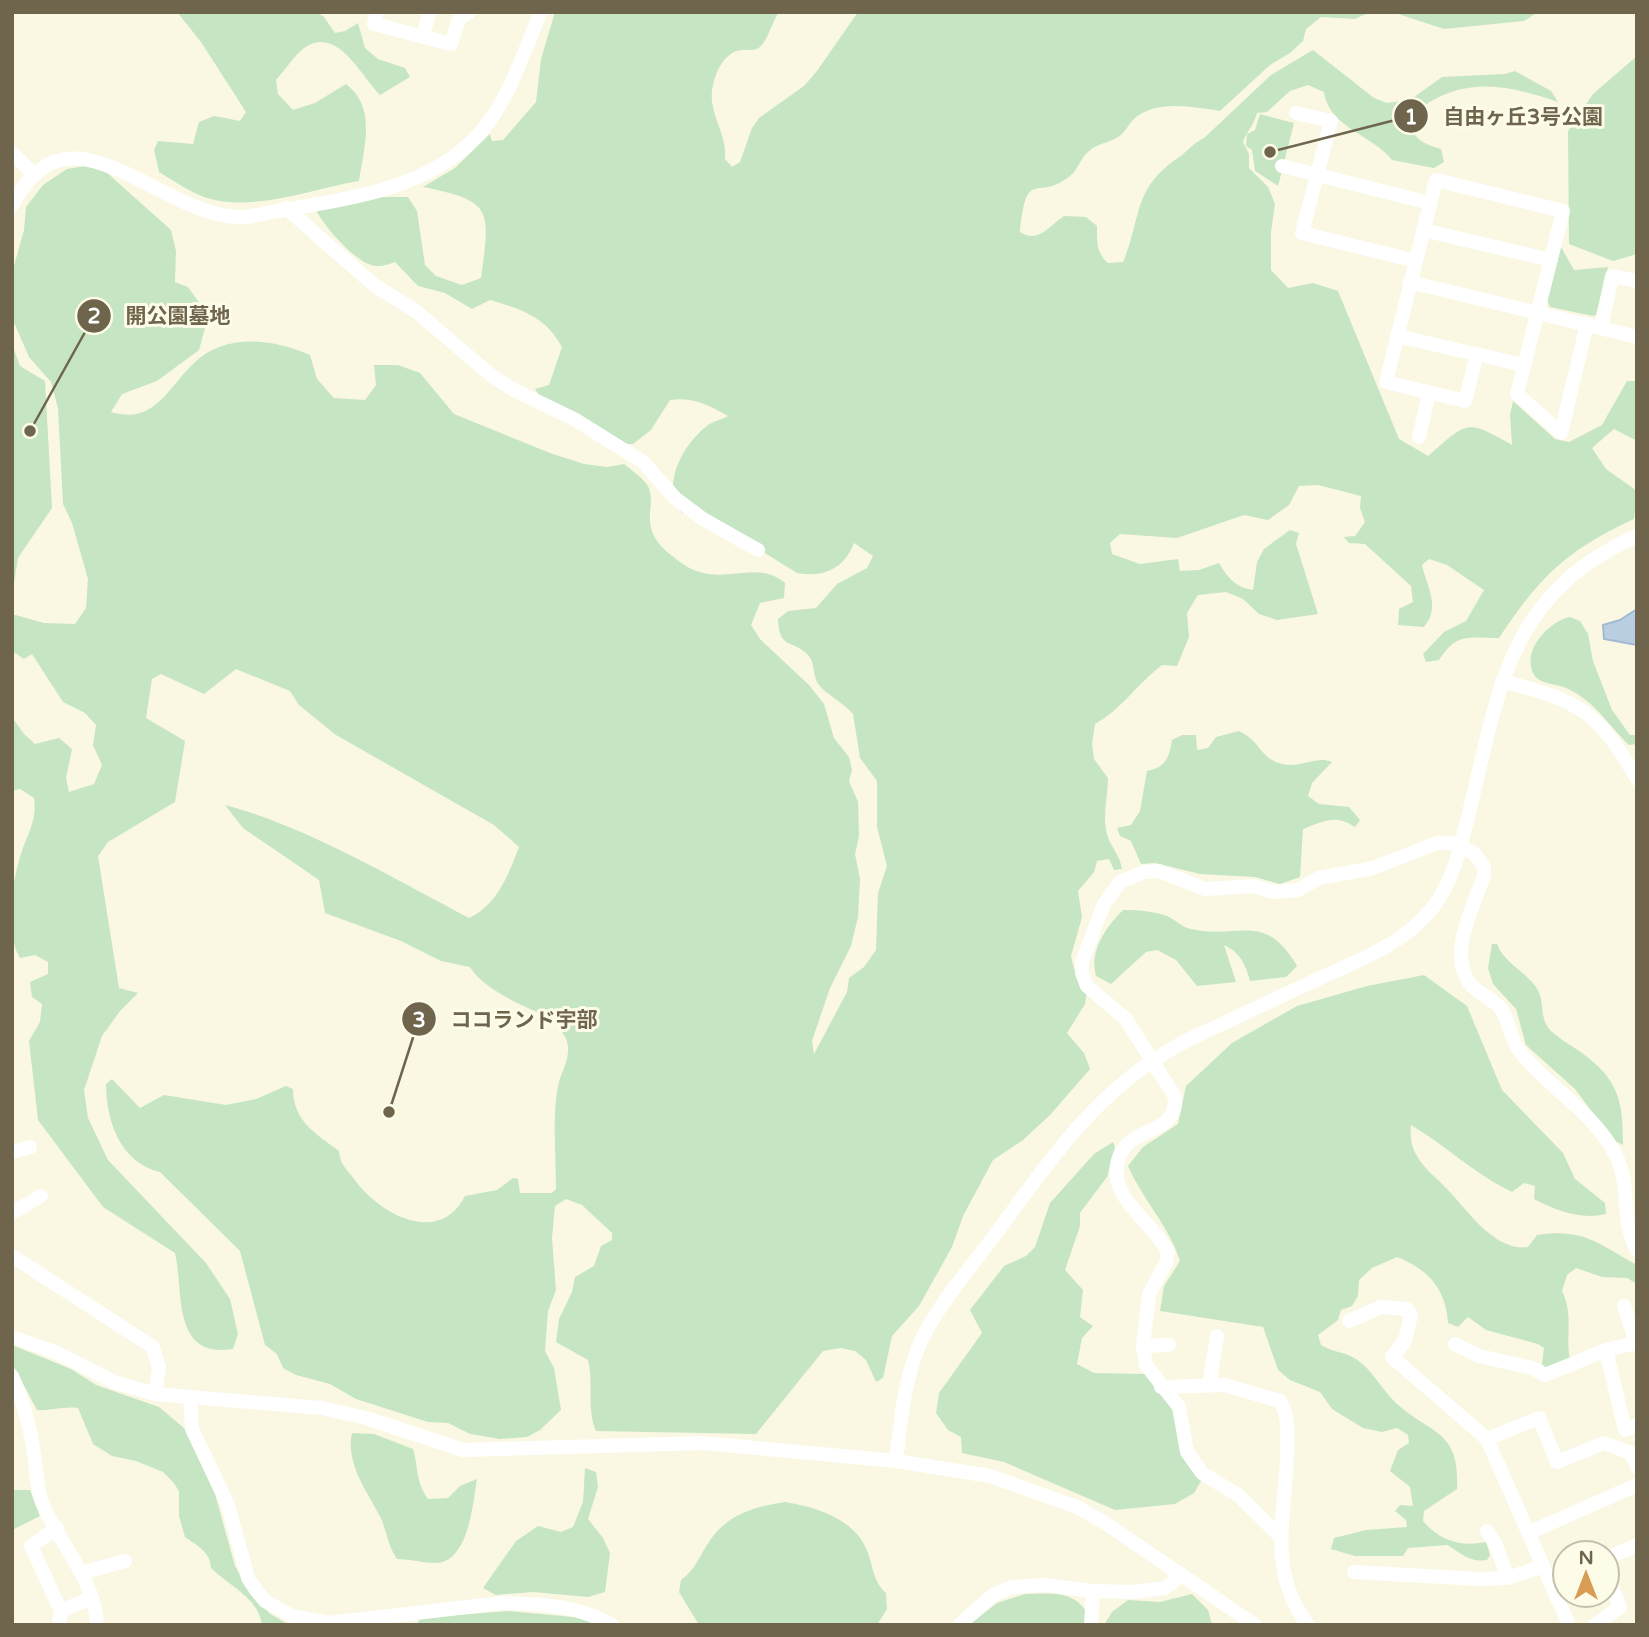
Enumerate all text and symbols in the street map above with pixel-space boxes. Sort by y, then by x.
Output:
callout: 自由ヶ丘3号公園 [1394,95,1617,137]
text: 1 [1404,105,1418,130]
text: 自由ヶ丘3号公園 [1443,105,1603,130]
callout: 開公園墓地 [76,295,244,337]
text: 2 [87,304,101,329]
text: 開公園墓地 [126,304,231,329]
callout: ココランド宇部 [402,998,612,1040]
text: 3 [412,1008,426,1033]
text: ココランド宇部 [451,1008,598,1033]
north arrow [1551,1539,1621,1609]
text: N [1578,1547,1594,1569]

